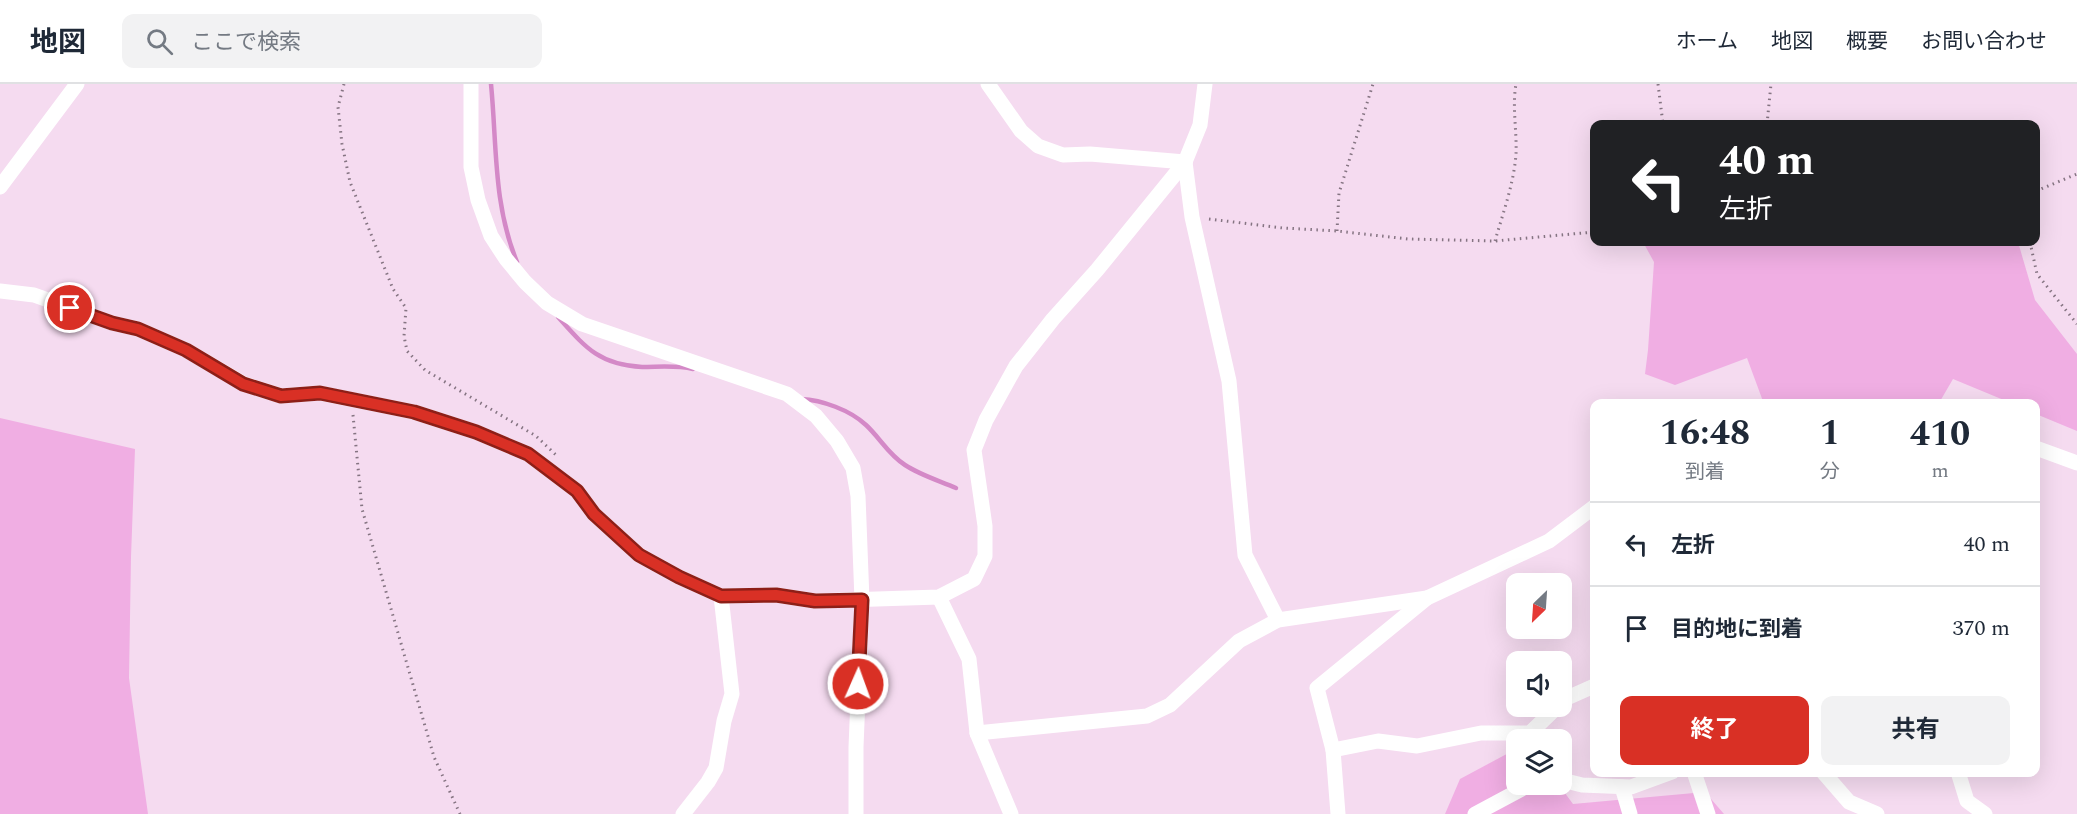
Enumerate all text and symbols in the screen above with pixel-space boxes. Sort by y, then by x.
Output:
search box [122,14,542,68]
text: 地図 [30,21,86,64]
icon: search [143,25,176,58]
text: ここで検索 [191,26,301,59]
text: ホーム [1676,26,1738,58]
text: 地図 [1771,26,1813,58]
text: 概要 [1846,26,1888,58]
text: お問い合わせ [1921,26,2047,58]
text: 40 m [1719,130,1814,193]
icon: left [1620,144,1698,222]
text: 左折 [1719,189,1773,231]
pin [44,282,95,333]
icon: arrive [53,291,86,324]
text: 16:48 [1660,406,1750,461]
text: 1 [1820,406,1840,461]
text: 410 [1910,407,1970,462]
text: m [1931,456,1949,486]
text: 到着 [1685,457,1725,487]
text: 分 [1820,457,1840,487]
icon: left [1620,528,1653,561]
text: 40 m [1964,528,2010,561]
text: 左折 [1671,529,1715,562]
north arrow [1506,573,1572,639]
map controls [1506,573,1572,795]
icon: arrive [1620,612,1653,645]
text: 370 m [1953,612,2010,645]
text: 目的地に到着 [1671,613,1803,646]
button: sound [1506,651,1572,717]
position arrow [826,652,890,716]
button: 終了 [1620,696,1809,765]
button: 共有 [1821,696,2010,765]
button: layers [1506,729,1572,795]

